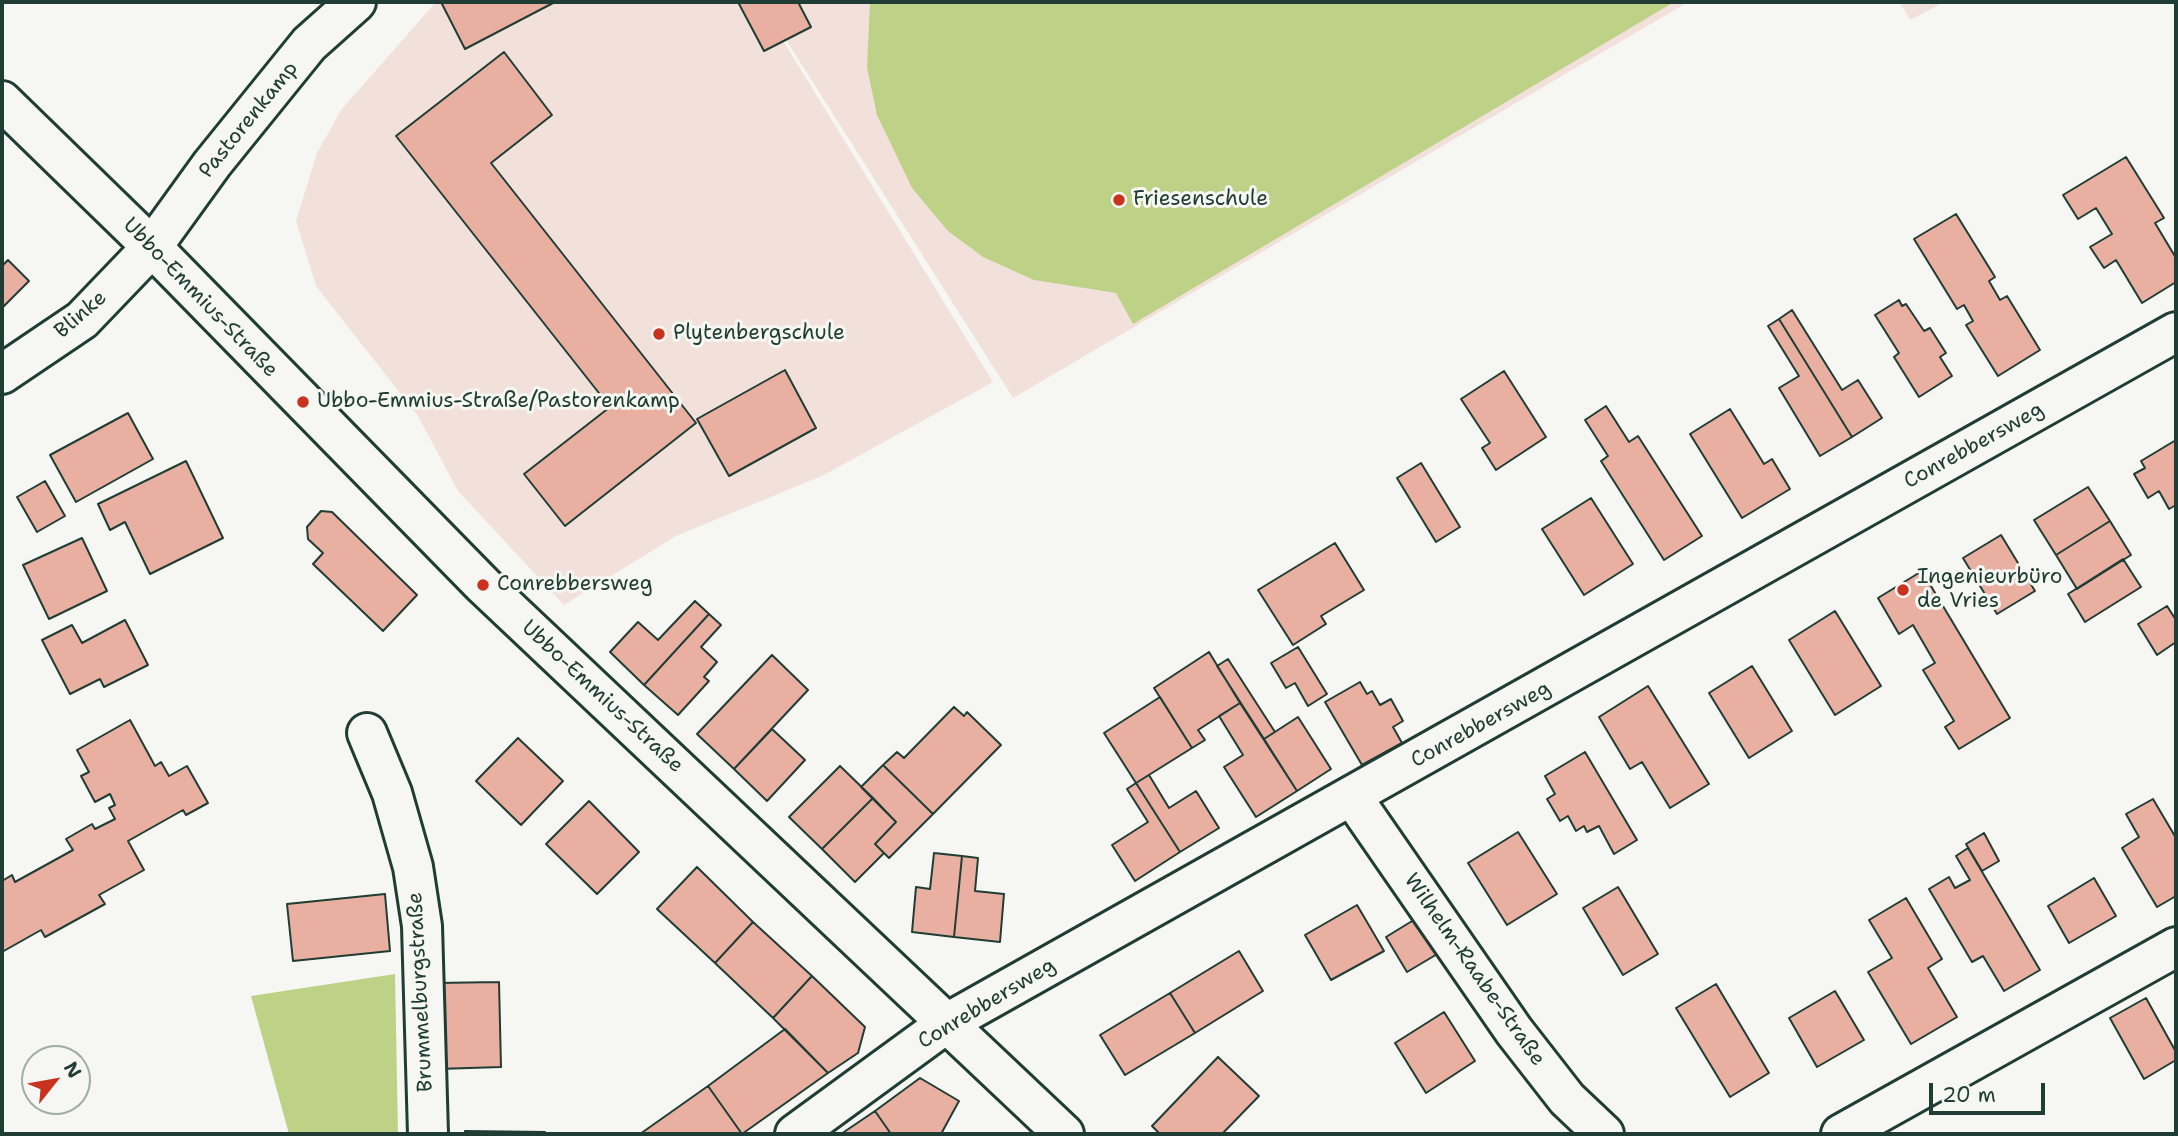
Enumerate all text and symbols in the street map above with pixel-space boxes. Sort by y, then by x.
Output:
street label: Pastorenkamp [194,57,304,183]
place label: Friesenschule [1133,187,1268,213]
marker: Friesenschule [1111,192,1127,208]
street label: Ubbo-Emmius-Straße [117,213,283,383]
street label: Blinke [50,286,112,344]
place label: Plytenbergschule [673,321,845,347]
marker: Plytenbergschule [651,326,667,342]
place label: Ubbo-Emmius-Straße/Pastorenkamp [317,389,680,415]
marker: Ubbo-Emmius-Straße/Pastorenkamp [295,394,311,410]
street label: Conrebbersweg [1900,397,2048,495]
place label: Ingenieurbüro de Vries [1917,565,2062,615]
place label: Conrebbersweg [497,572,653,598]
marker: Conrebbersweg [475,577,491,593]
marker: Ingenieurbüro de Vries [1895,582,1911,598]
street label: Ubbo-Emmius-Straße [516,615,688,779]
street label: Conrebbersweg [1407,676,1555,774]
street label: Wilhelm-Raabe-Straße [1398,869,1550,1071]
street label: Brummelburgstraße [403,891,439,1093]
street label: Conrebbersweg [914,953,1060,1055]
north arrow [21,1045,91,1115]
text: N [58,1057,87,1083]
scale bar [1933,1070,2048,1114]
text: 20 m [1942,1081,1996,1109]

